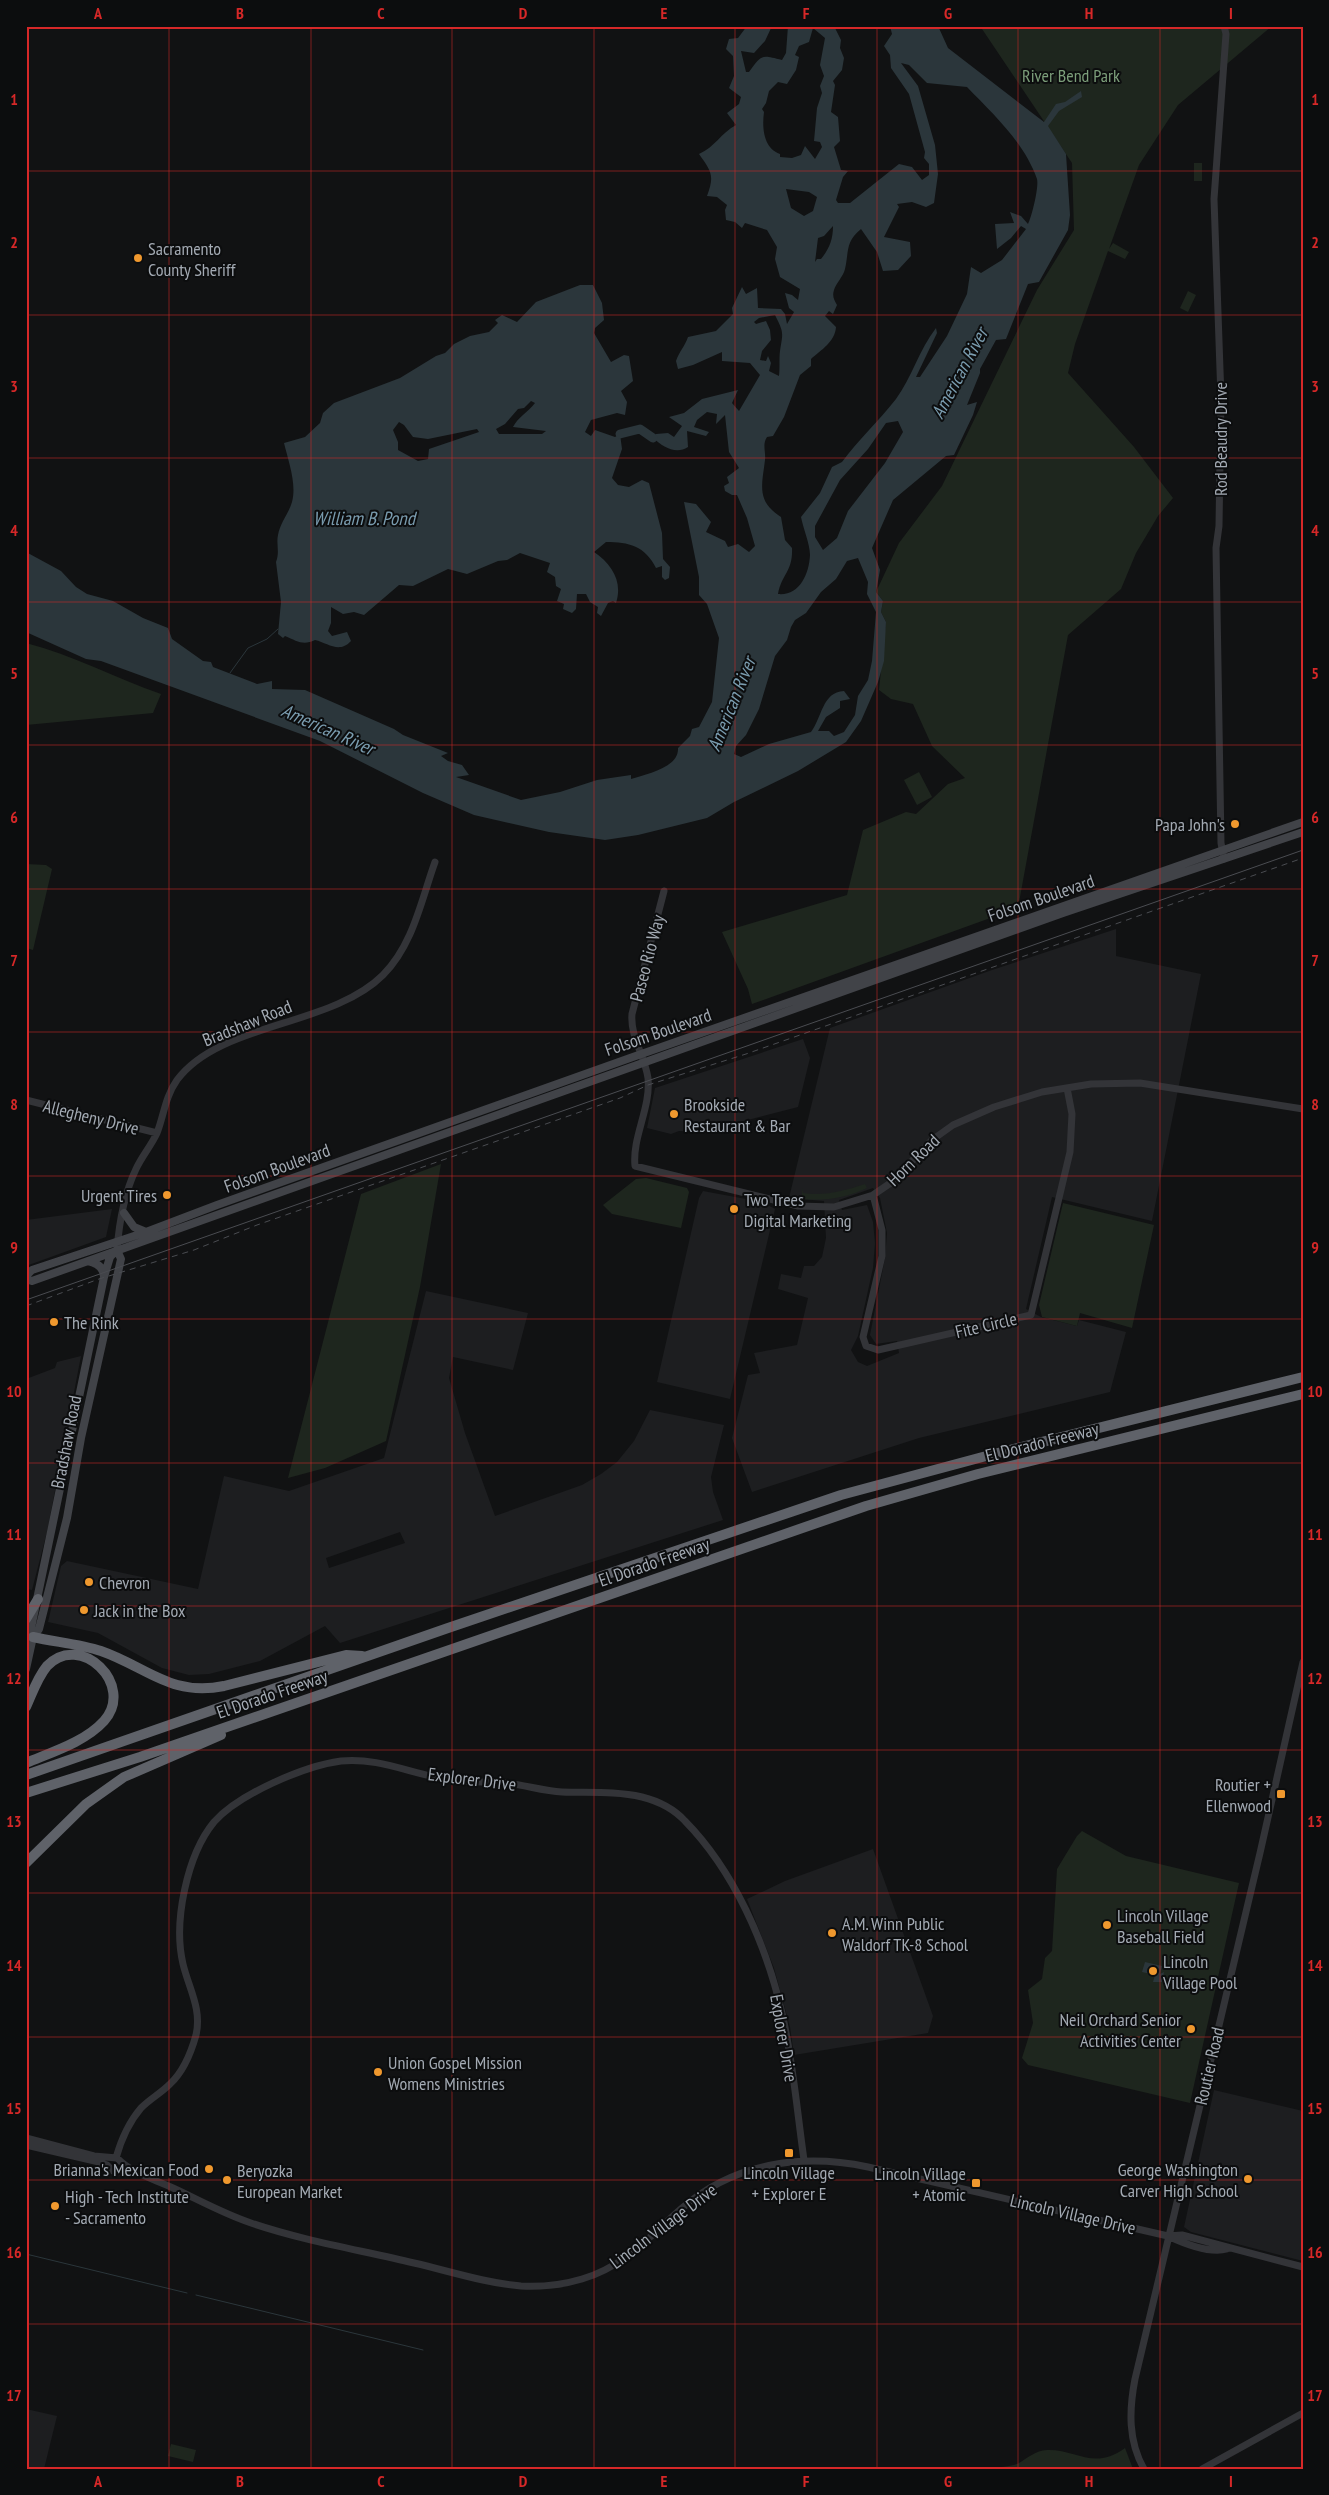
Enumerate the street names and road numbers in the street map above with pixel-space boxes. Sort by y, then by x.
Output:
street label: Rod Beaudry Drive [1209,382,1232,496]
street label: Folsom Boulevard [985,869,1097,927]
street label: Paseo Rio Way [624,912,670,1004]
street label: Bradshaw Road [199,995,295,1051]
street label: Folsom Boulevard [602,1003,714,1061]
street label: Allegheny Drive [41,1094,141,1140]
street label: Horn Road [882,1129,944,1191]
street label: Folsom Boulevard [221,1138,333,1198]
street label: Fite Circle [953,1307,1019,1343]
street label: Bradshaw Road [46,1393,86,1491]
street label: El Dorado Freeway [983,1417,1101,1467]
street label: El Dorado Freeway [595,1532,713,1592]
street label: El Dorado Freeway [213,1664,331,1724]
street label: Explorer Drive [427,1762,517,1796]
street label: Explorer Drive [765,1992,803,2084]
street label: Routier Road [1189,2025,1229,2107]
street label: Lincoln Village Drive [605,2178,721,2274]
street label: Lincoln Village Drive [1008,2188,1138,2240]

